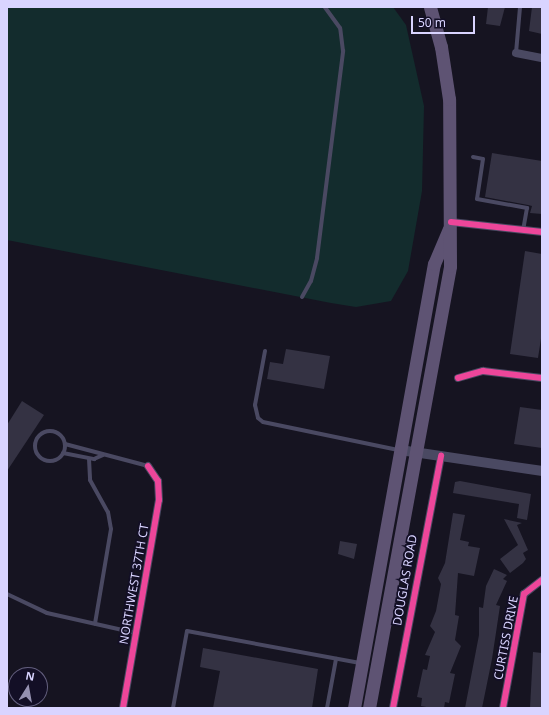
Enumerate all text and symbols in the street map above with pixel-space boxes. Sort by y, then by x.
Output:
scale bar [413,8,477,34]
text: 50 m [418,14,446,31]
street label: NORTHWEST 37TH CT [116,522,152,646]
street label: DOUGLAS ROAD [390,533,420,627]
street label: CURTISS DRIVE [491,595,521,681]
north arrow [8,667,48,707]
text: N [24,667,36,684]

